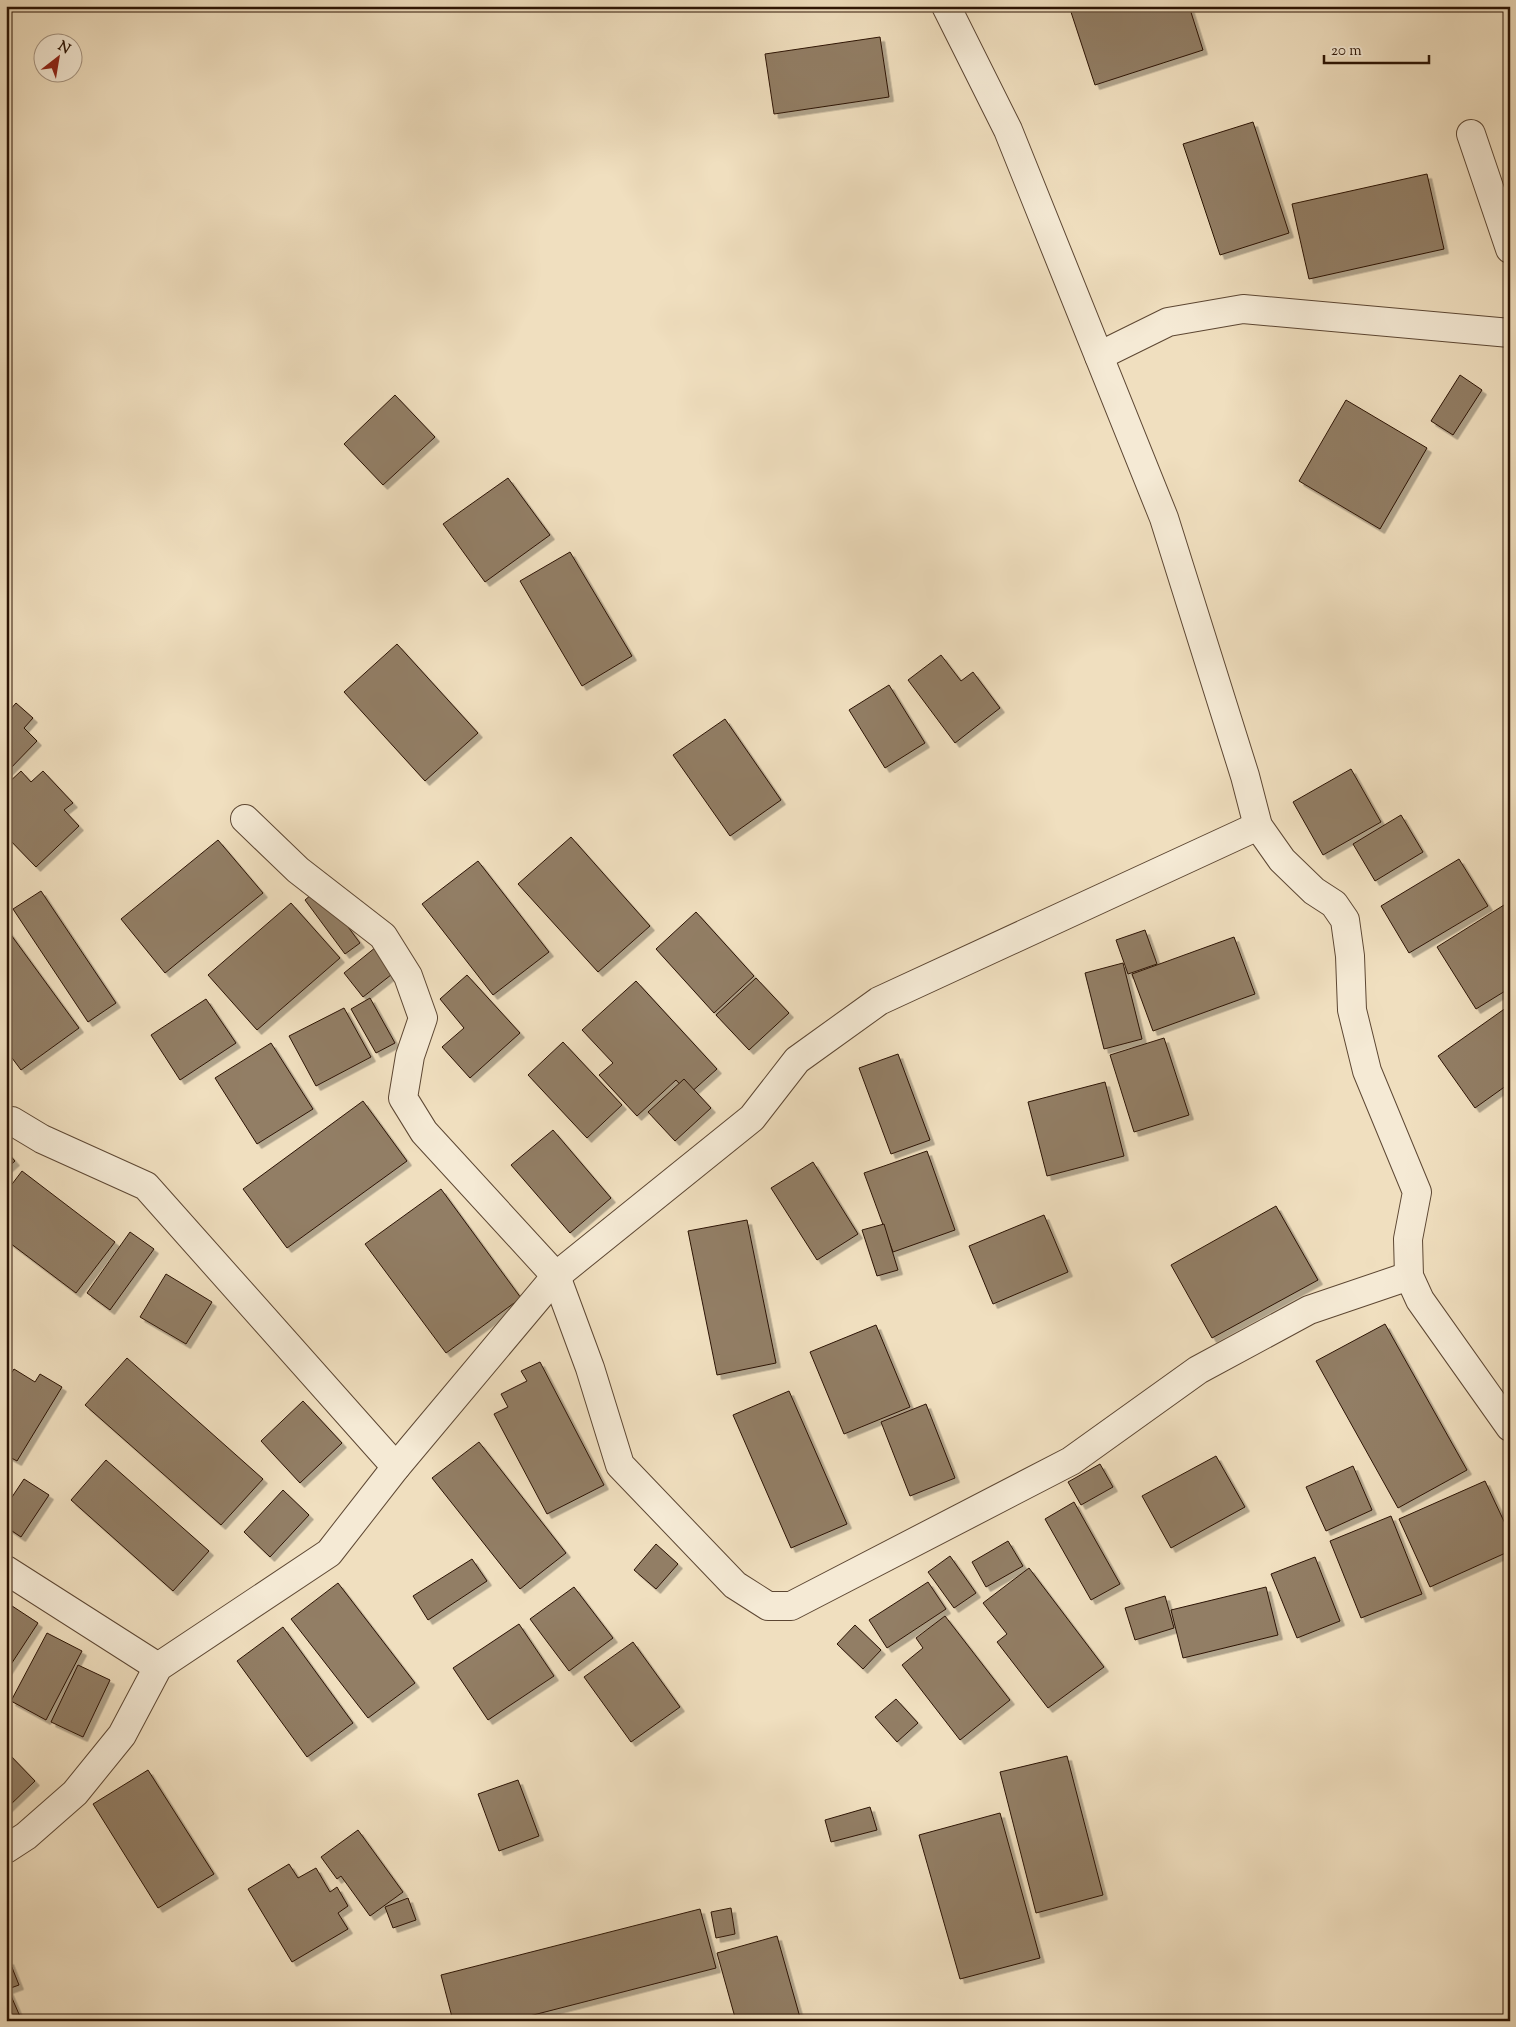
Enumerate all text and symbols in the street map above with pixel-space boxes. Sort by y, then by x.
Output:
north arrow [32,32,82,82]
scale bar [1324,32,1428,64]
text: N [54,37,74,60]
text: 20 m [1331,41,1362,62]

